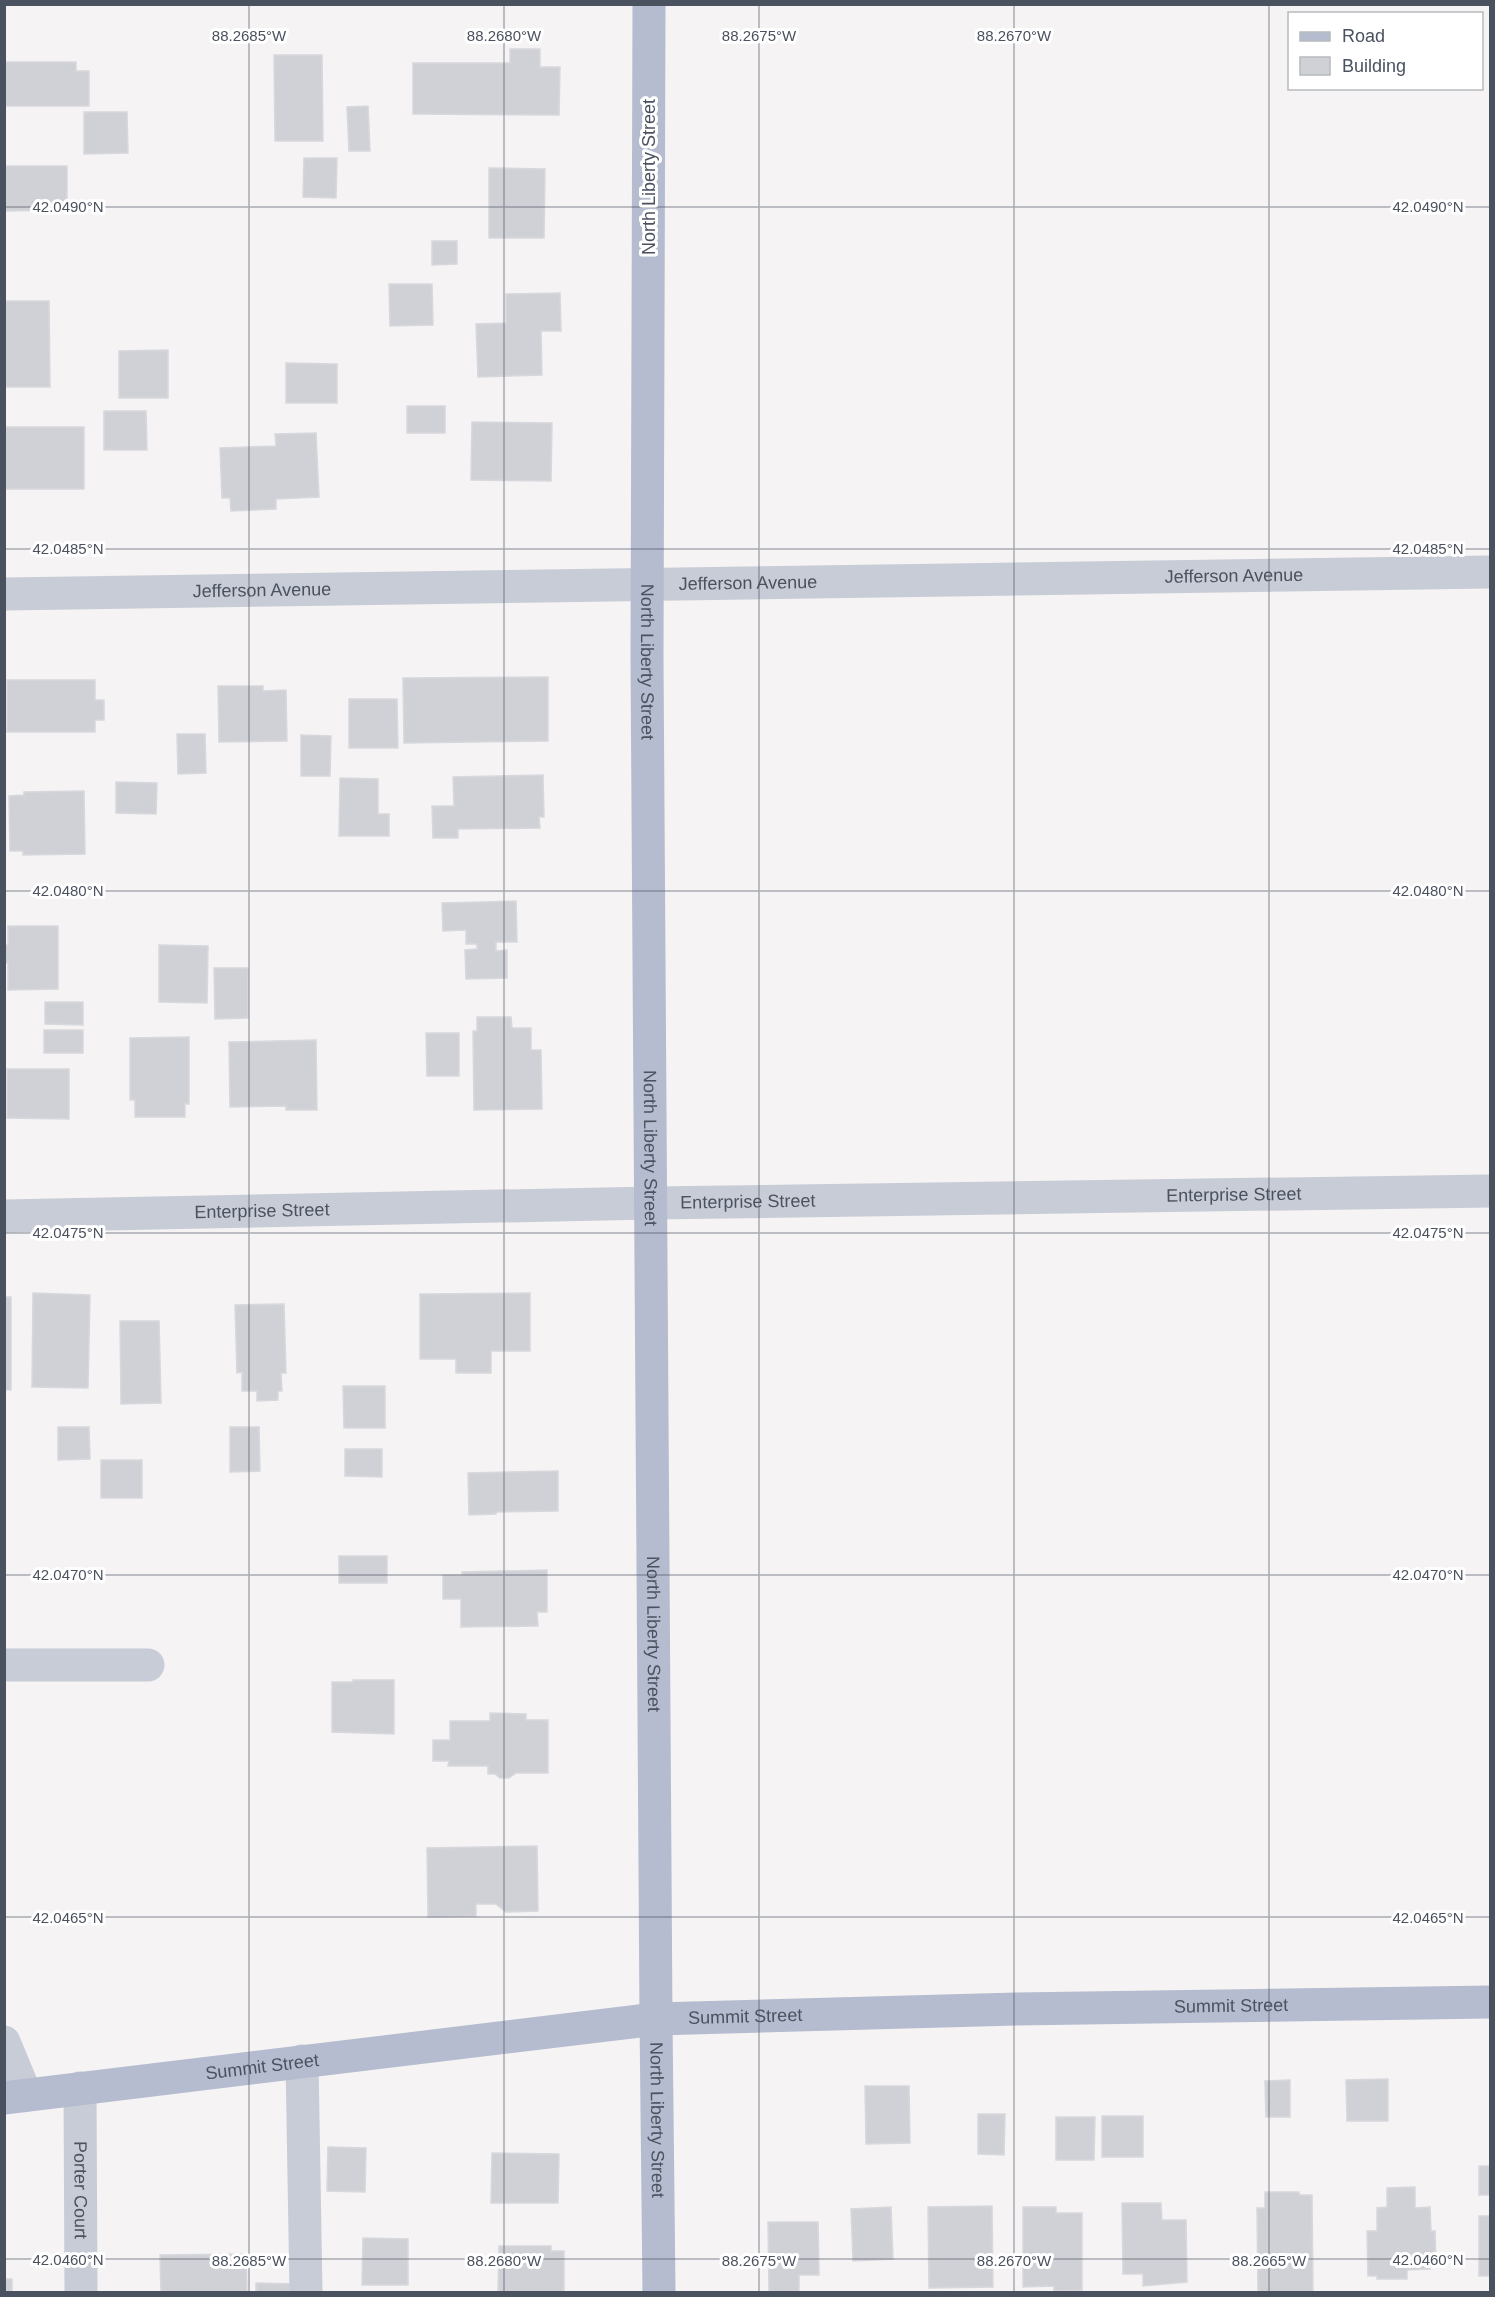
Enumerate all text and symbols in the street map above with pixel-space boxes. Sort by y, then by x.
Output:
legend [1288,12,1483,90]
text: Road [1342,26,1385,46]
text: 88.2685°W [212,27,287,44]
text: 88.2680°W [467,27,542,44]
text: 88.2675°W [722,27,797,44]
text: 88.2670°W [977,27,1052,44]
text: Building [1342,56,1406,76]
street label: North Liberty Street [639,99,659,255]
text: 42.0490°N [32,198,104,215]
text: 42.0490°N [1392,198,1464,215]
text: 42.0485°N [32,540,104,557]
text: 42.0485°N [1392,540,1464,557]
street label: Jefferson Avenue [1164,565,1303,587]
street label: Jefferson Avenue [679,572,817,594]
street label: Jefferson Avenue [193,579,331,601]
street label: North Liberty Street [637,584,658,740]
text: 42.0480°N [32,882,104,899]
text: 42.0480°N [1392,882,1464,899]
street label: North Liberty Street [640,1070,661,1226]
street label: Enterprise Street [1166,1184,1302,1206]
street label: Enterprise Street [680,1191,816,1213]
street label: Enterprise Street [194,1199,330,1222]
text: 42.0475°N [32,1224,104,1241]
text: 42.0475°N [1392,1224,1464,1241]
street label: North Liberty Street [643,1556,664,1712]
text: 42.0470°N [32,1566,104,1583]
text: 42.0470°N [1392,1566,1464,1583]
text: 42.0465°N [32,1909,104,1926]
text: 42.0465°N [1392,1909,1464,1926]
street label: Summit Street [1174,1995,1288,2017]
street label: Summit Street [688,2005,803,2028]
street label: North Liberty Street [646,2042,668,2198]
street label: Summit Street [204,2050,320,2084]
street label: Porter Court [70,2141,91,2239]
text: 42.0460°N [32,2251,104,2268]
text: 42.0460°N [1392,2251,1464,2268]
text: 88.2685°W [212,2252,287,2269]
text: 88.2680°W [467,2252,542,2269]
text: 88.2675°W [722,2252,797,2269]
text: 88.2670°W [977,2252,1052,2269]
text: 88.2665°W [1232,2252,1307,2269]

